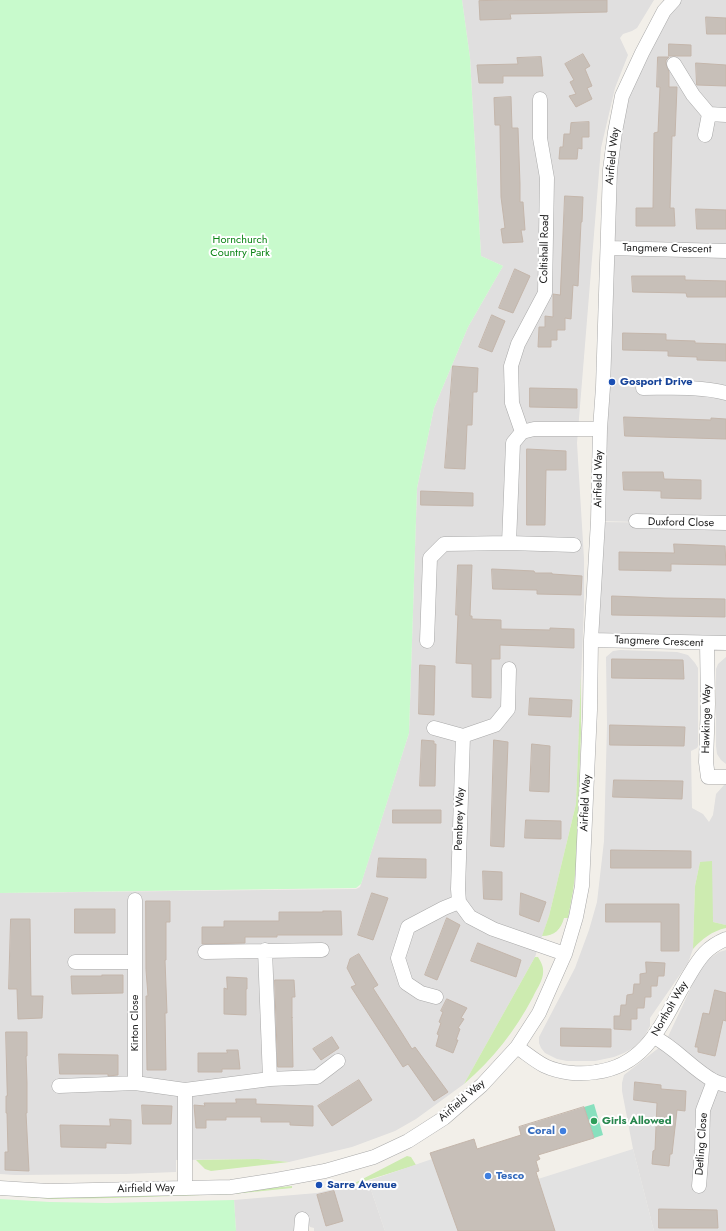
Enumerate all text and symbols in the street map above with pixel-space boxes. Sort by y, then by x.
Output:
street label: Airfield Way [603,127,623,185]
street label: Coltishall Road [538,214,552,284]
park label: Hornchurch Country Park [210,233,270,259]
street label: Tangmere Crescent [623,242,711,256]
place label: Gosport Drive [620,375,693,389]
marker: Gosport Drive [607,377,617,387]
street label: Airfield Way [592,450,606,508]
street label: Duxford Close [648,516,714,530]
street label: Tangmere Crescent [614,634,704,650]
street label: Hawkinge Way [700,684,714,754]
street label: Airfield Way [578,774,594,832]
street label: Pembrey Way [452,787,468,851]
street label: Northolt Way [649,979,691,1039]
street label: Kirton Close [128,995,142,1051]
street label: Airfield Way [436,1077,488,1125]
street label: Detling Close [693,1112,711,1176]
place label: Girls Allowed [602,1114,671,1128]
marker: Girls Allowed [589,1116,599,1126]
place label: Coral [527,1124,555,1138]
marker: Coral [558,1126,568,1136]
place label: Tesco [496,1169,524,1183]
marker: Tesco [483,1171,493,1181]
place label: Sarre Avenue [327,1178,397,1192]
marker: Sarre Avenue [314,1180,324,1190]
street label: Airfield Way [117,1182,175,1196]

